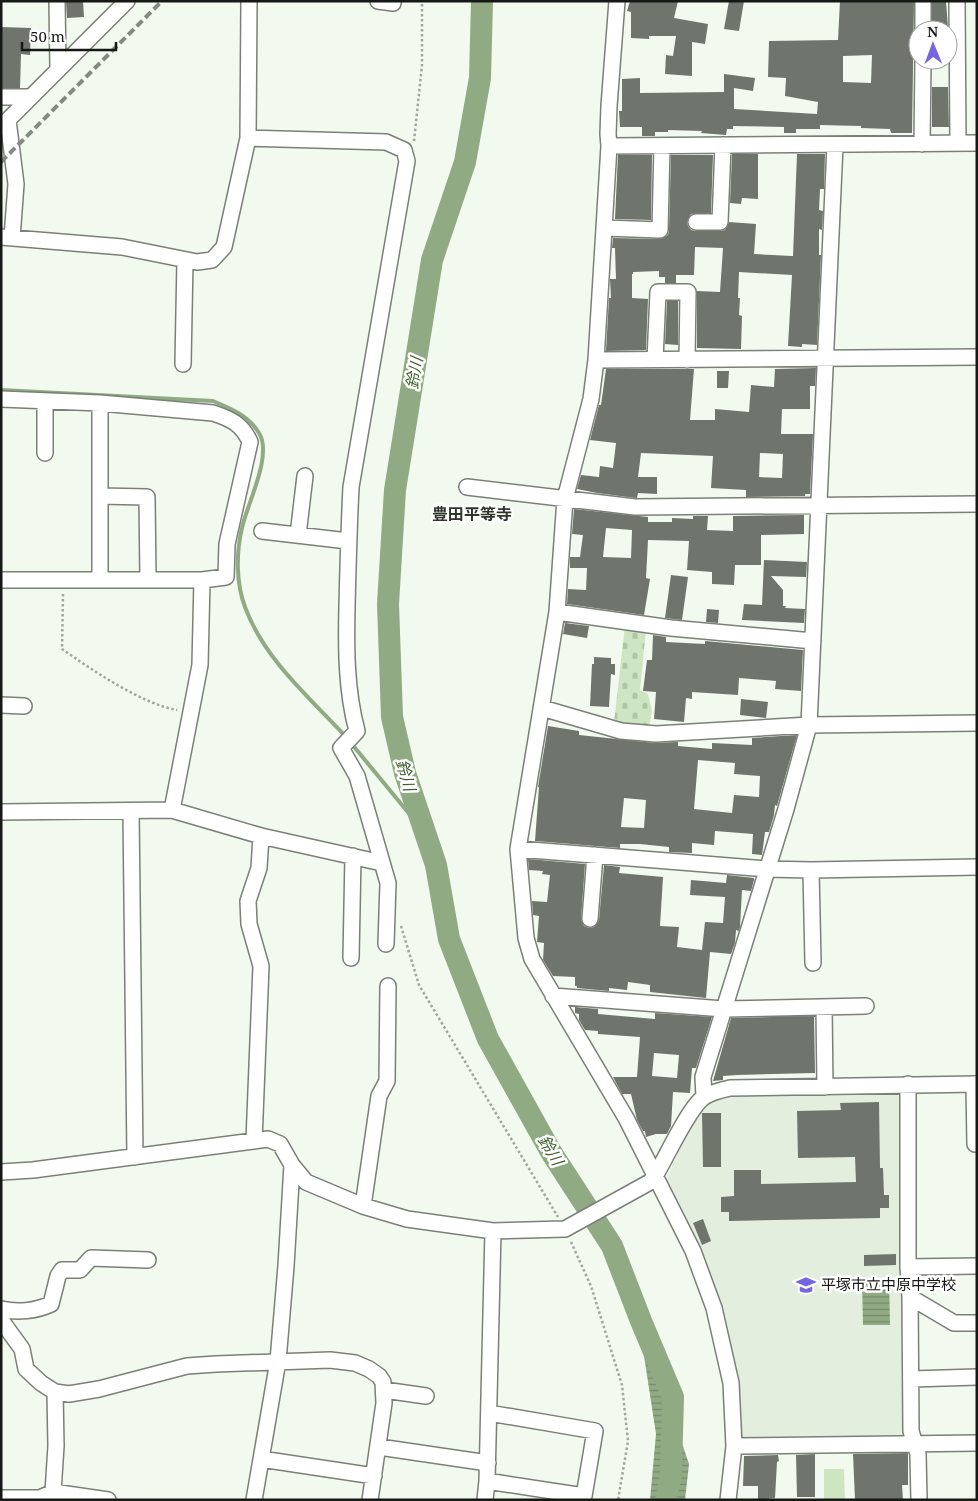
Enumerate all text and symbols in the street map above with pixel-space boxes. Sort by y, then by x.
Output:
scale bar [22,20,116,52]
north arrow [908,20,958,70]
text: N [927,22,938,41]
text: 50 m [30,26,65,46]
water label: 鈴川 [401,354,428,391]
district label: 豊田平等寺 [432,503,512,525]
water label: 鈴川 [391,757,422,795]
water label: 鈴川 [533,1131,570,1171]
school or university icon: 平塚市立中原中学校 [795,1274,817,1296]
place label: 平塚市立中原中学校 [821,1274,956,1294]

